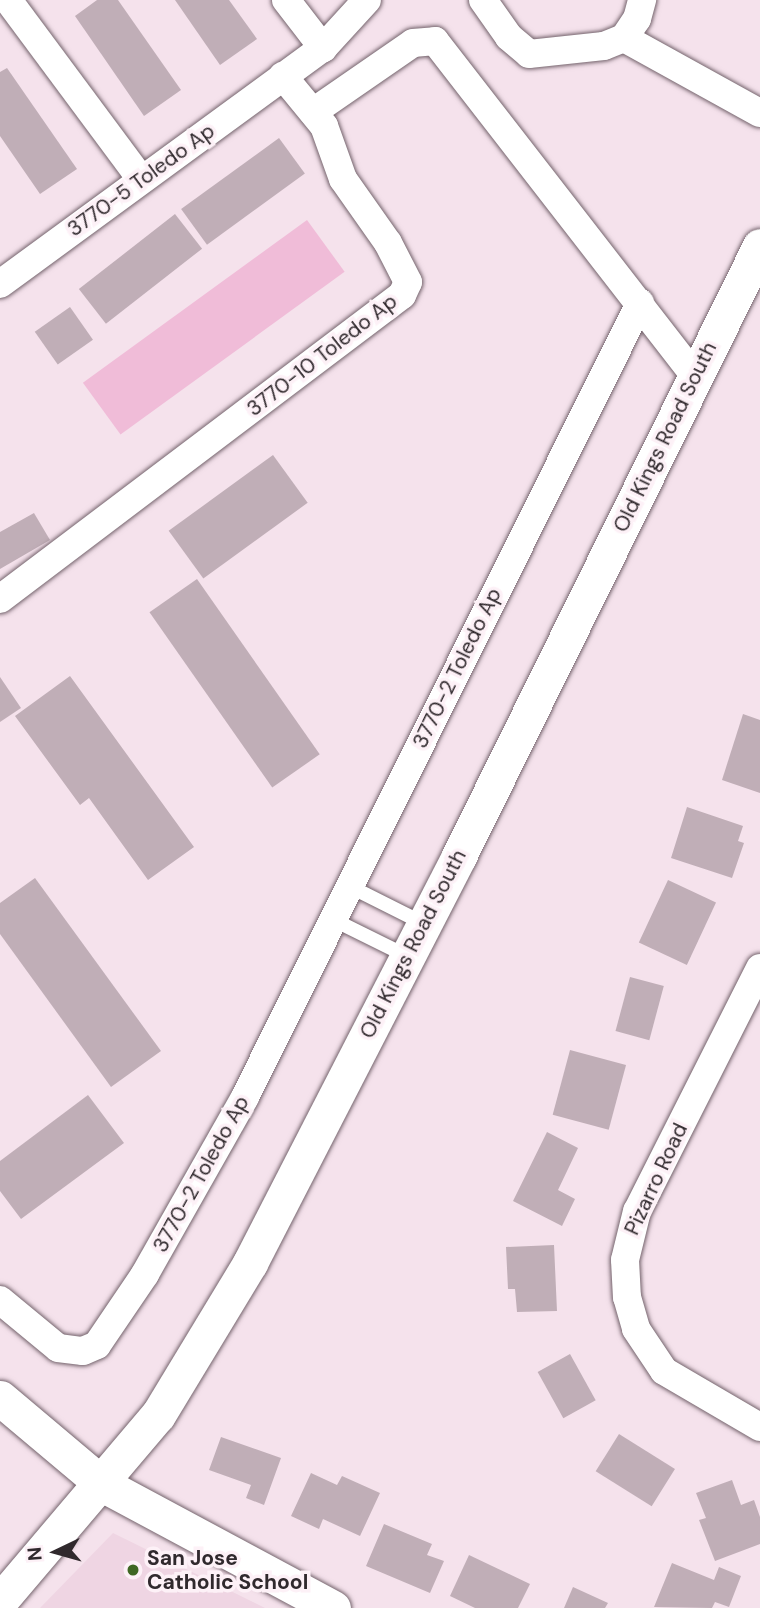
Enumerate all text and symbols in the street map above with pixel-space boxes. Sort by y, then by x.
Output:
street label: 3770-5 Toledo Ap [63,118,219,242]
street label: 3770-10 Toledo Ap [242,289,402,421]
street label: Old Kings Road South [608,338,722,536]
street label: 3770-2 Toledo Ap [407,584,507,752]
street label: Old Kings Road South [354,845,472,1043]
street label: 3770-2 Toledo Ap [148,1091,254,1257]
street label: Pizarro Road [619,1119,693,1239]
north arrow [21,1517,91,1587]
place label: San Jose Catholic School [147,1545,308,1595]
text: N [22,1546,48,1562]
marker: San Jose Catholic School [125,1562,141,1578]

